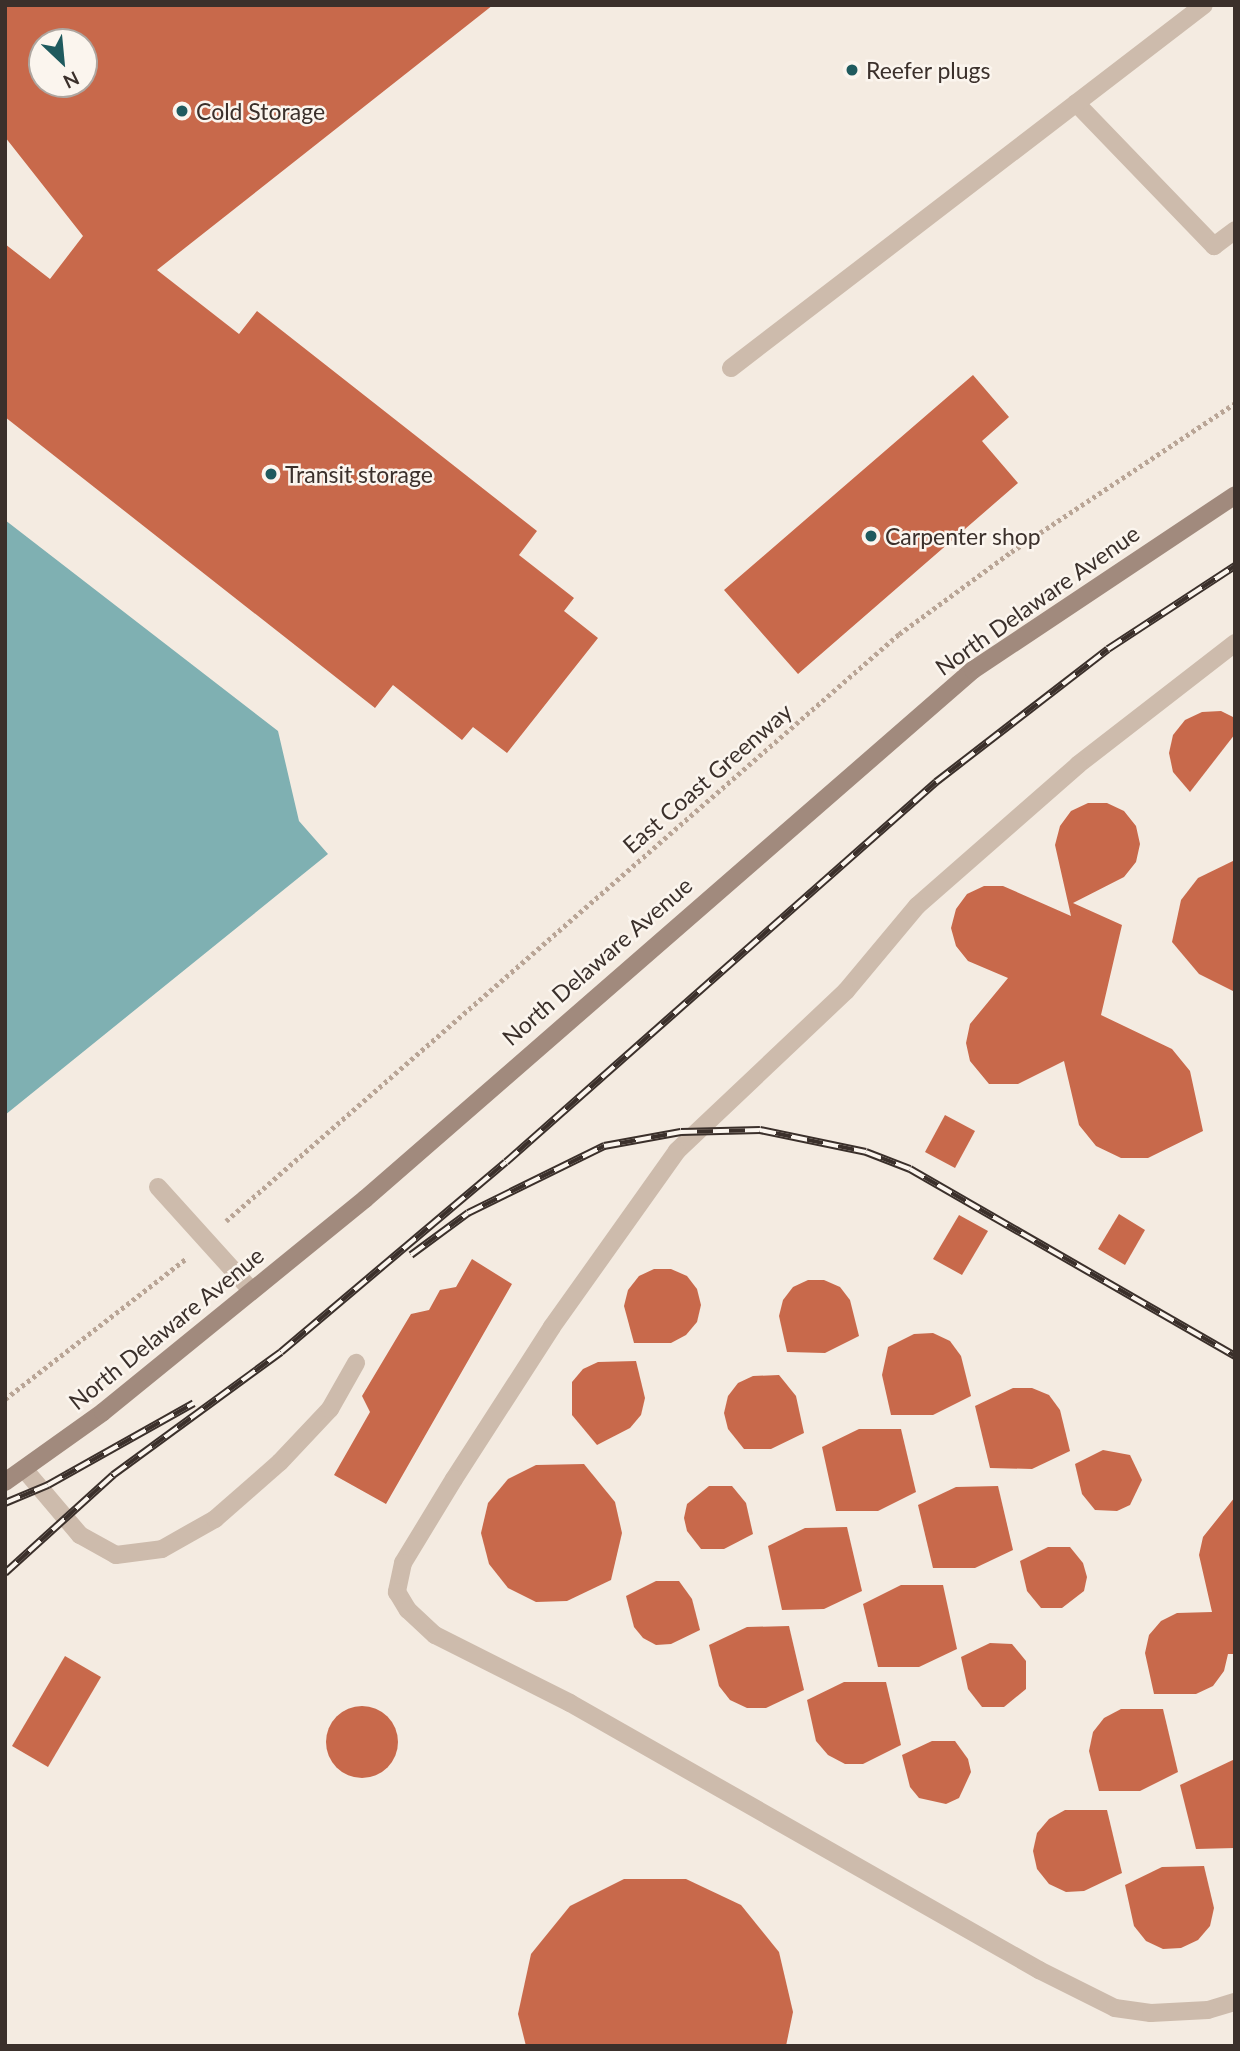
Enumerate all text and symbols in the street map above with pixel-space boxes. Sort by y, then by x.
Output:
north arrow [28,28,98,98]
place label: Reefer plugs [866,56,991,84]
marker: Reefer plugs [844,62,860,78]
text: N [60,67,83,94]
place label: Cold Storage [196,97,325,125]
marker: Cold Storage [174,103,190,119]
place label: Transit storage [285,460,433,488]
marker: Transit storage [263,466,279,482]
street label: North Delaware Avenue [929,519,1145,681]
place label: Carpenter shop [885,522,1041,550]
marker: Carpenter shop [863,528,879,544]
street label: East Coast Greenway [617,697,797,859]
street label: North Delaware Avenue [496,871,698,1051]
street label: North Delaware Avenue [63,1241,269,1415]

